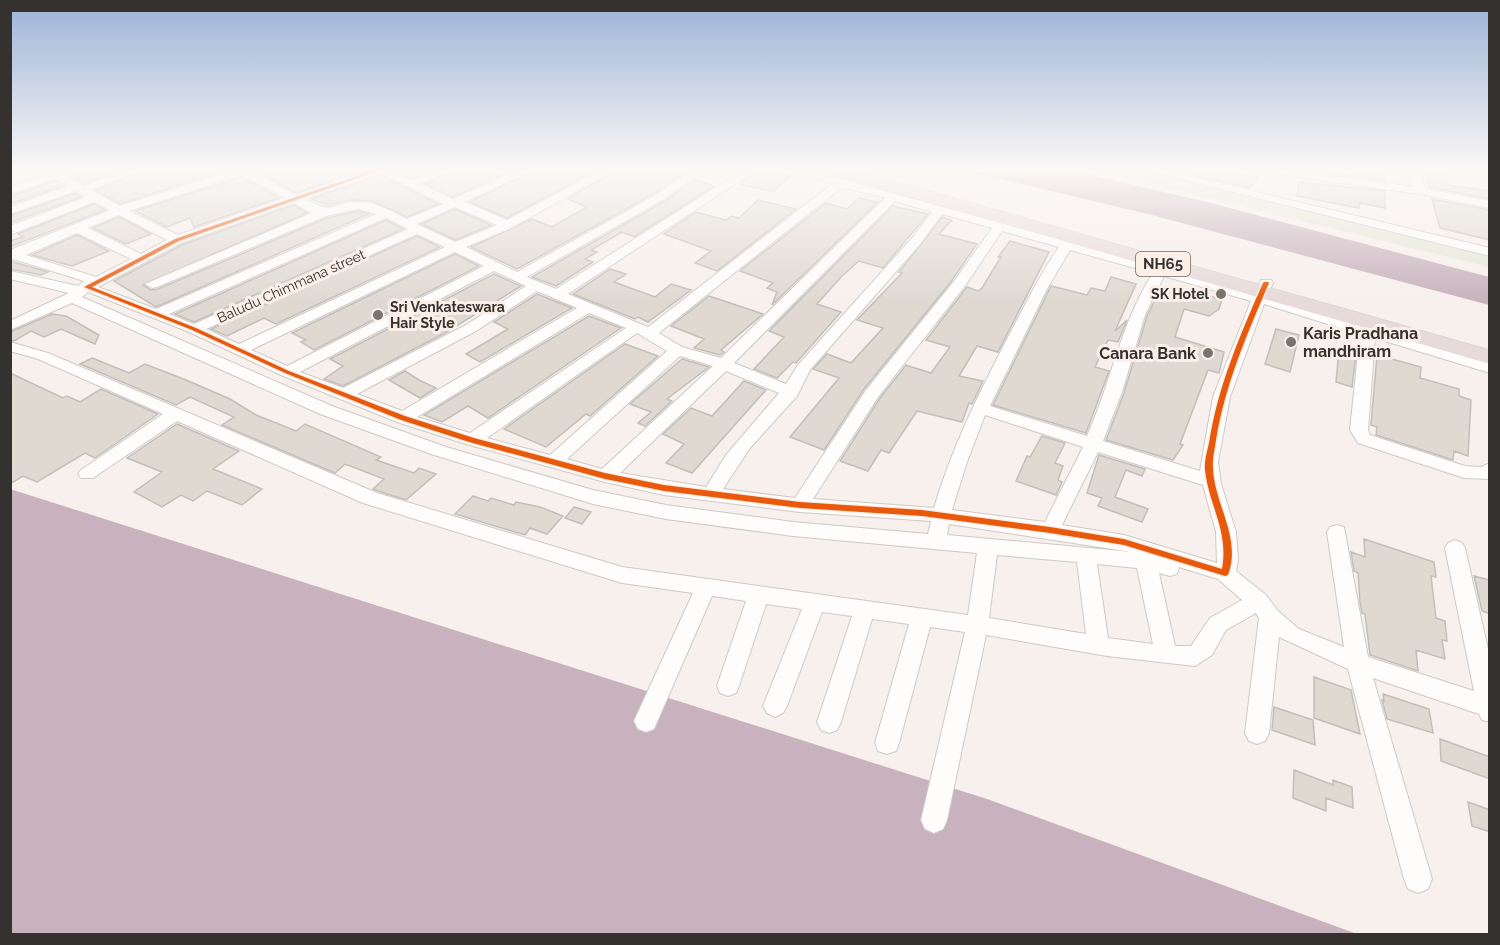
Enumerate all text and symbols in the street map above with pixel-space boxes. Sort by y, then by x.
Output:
street label: Baludu Chimmana street [214,246,368,326]
road number: NH65 [1136,252,1190,276]
place label: SK Hotel [1151,286,1210,302]
marker: SK Hotel [1214,287,1228,301]
place label: Sri Venkateswara Hair Style [390,299,505,331]
marker: Sri Venkateswara Hair Style [371,308,385,322]
place label: Karis Pradhana mandhiram [1303,324,1418,361]
marker: Karis Pradhana mandhiram [1284,335,1298,349]
place label: Canara Bank [1099,344,1196,363]
marker: Canara Bank [1201,346,1215,360]

